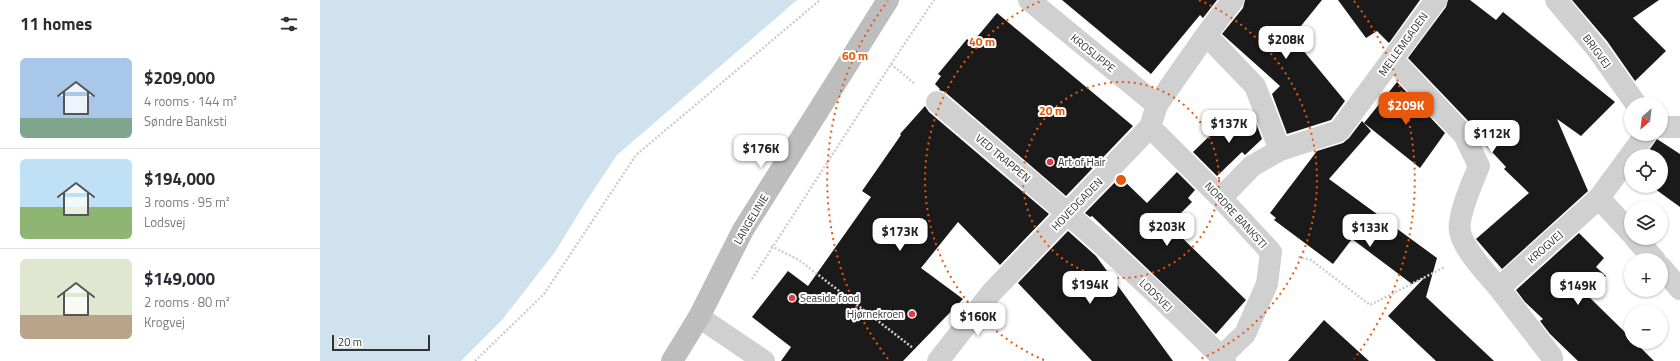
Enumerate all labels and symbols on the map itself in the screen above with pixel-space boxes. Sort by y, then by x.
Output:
street label: MELLEMGADEN [1374,9,1432,79]
pin: $208K [1258,26,1314,60]
street label: KROSLIPPE [1067,30,1119,76]
street label: BRIGVEJ [1579,31,1615,71]
text: 40 m [969,32,995,51]
text: 60 m [842,46,868,65]
pin: $209K [1378,92,1434,126]
north arrow [1624,97,1668,141]
text: 20 m [1039,101,1065,120]
pin: $137K [1201,110,1257,144]
pin: $112K [1464,120,1520,154]
street label: VED TRAPPEN [972,130,1034,186]
pin: $176K [733,135,789,169]
place label: Art of Hair [1058,154,1106,170]
marker: Art of Hair [1045,157,1055,167]
centre of rings [1114,173,1128,187]
street label: HOVEDGADEN [1048,174,1106,234]
street label: NORDRE BANKSTI [1201,178,1271,252]
street label: LANGELINIE [730,191,772,247]
pin: $203K [1139,213,1195,247]
pin: $133K [1342,214,1398,248]
pin: $173K [872,218,928,252]
street label: KROGVEJ [1524,227,1566,267]
pin: $194K [1062,271,1118,305]
pin: $149K [1550,272,1606,306]
street label: LODSVEJ [1136,275,1176,315]
place label: Seaside food [800,290,860,306]
marker: Seaside food [787,293,797,303]
pin: $160K [950,303,1006,337]
place label: Hjørnekroen [847,306,904,322]
marker: Hjørnekroen [907,309,917,319]
scale bar [332,333,430,352]

